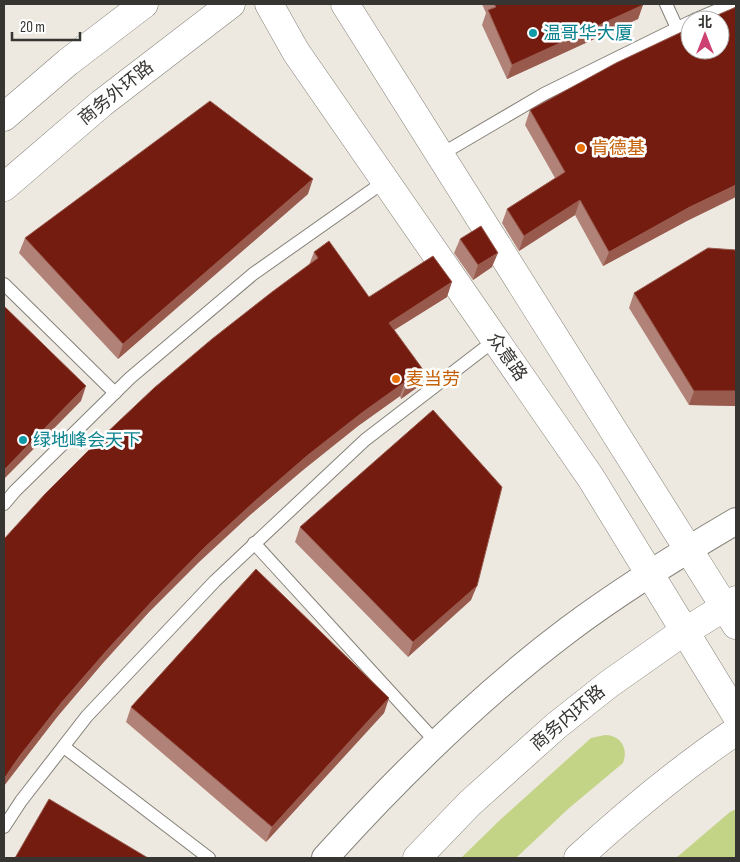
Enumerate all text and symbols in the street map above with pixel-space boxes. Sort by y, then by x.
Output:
scale bar [12,10,80,42]
north arrow [680,10,730,60]
text: 北 [698,14,712,31]
text: 20 m [20,18,45,37]
place label: 温哥华大厦 [543,23,633,44]
marker: 温哥华大厦 [527,27,539,39]
street label: 商务外环路 [74,57,158,129]
place label: 肯德基 [591,138,645,159]
marker: 肯德基 [575,142,587,154]
street label: 众意路 [483,329,531,385]
place label: 麦当劳 [406,369,460,390]
marker: 麦当劳 [390,373,402,385]
place label: 绿地峰会天下 [33,430,141,451]
marker: 绿地峰会天下 [17,434,29,446]
street label: 商务内环路 [527,681,609,755]

